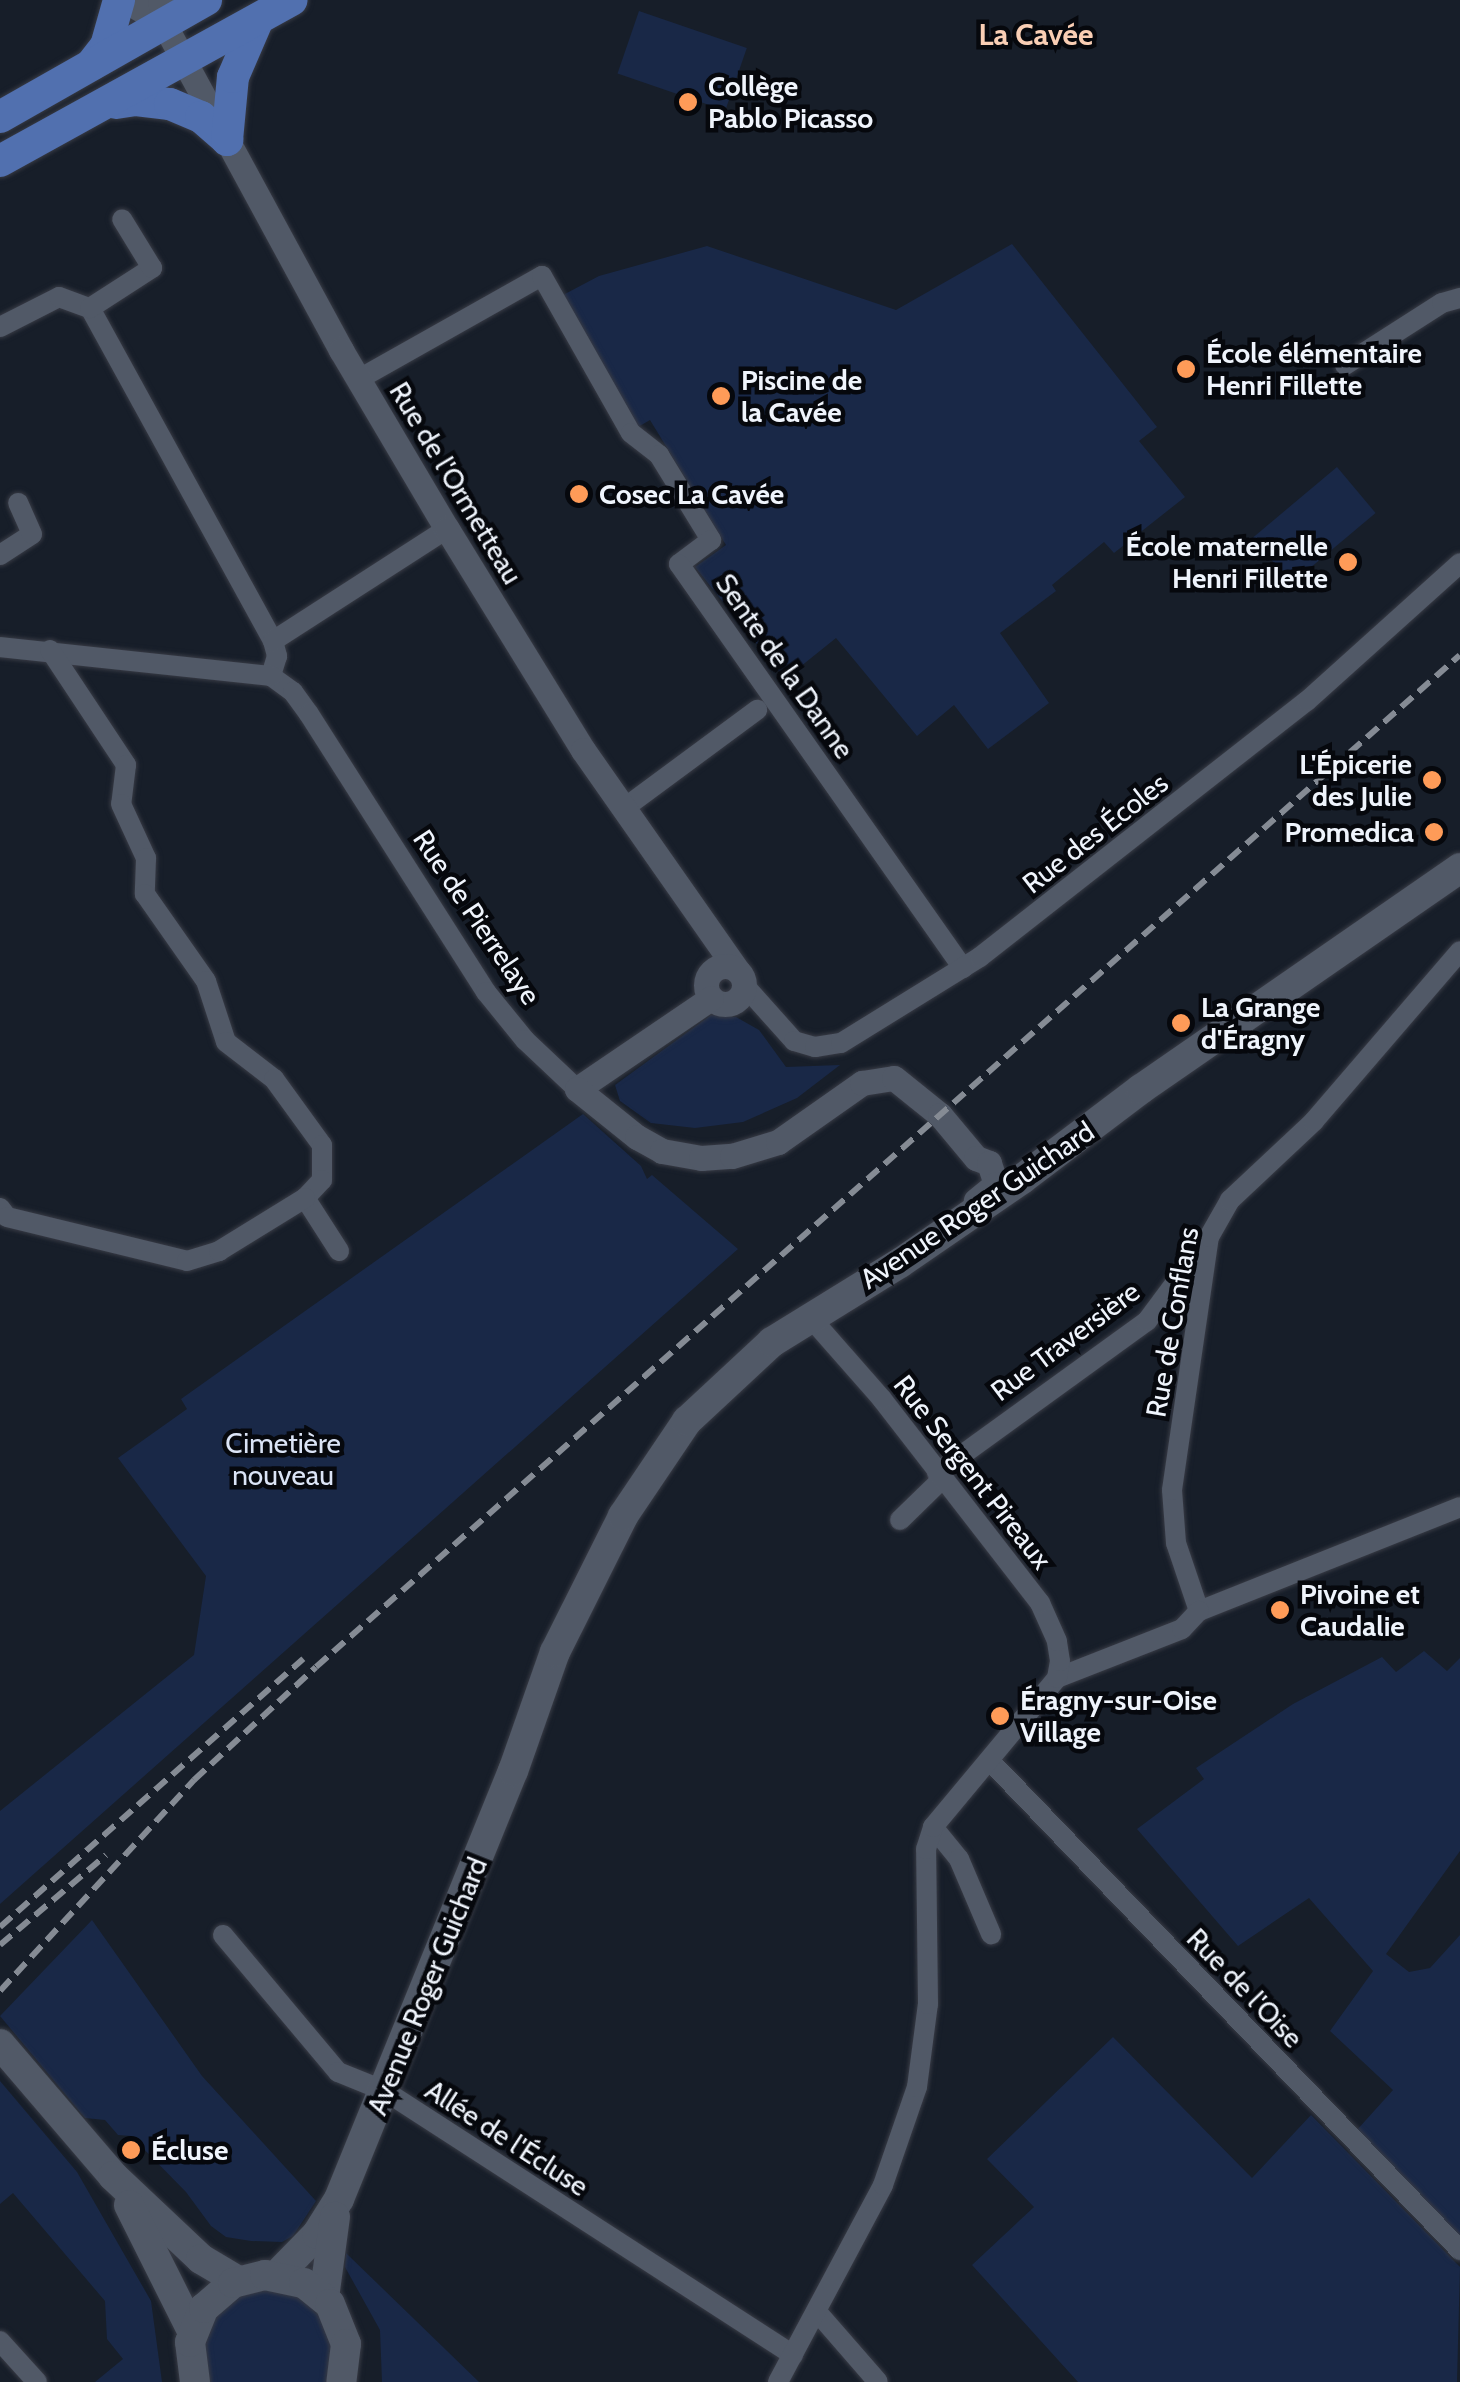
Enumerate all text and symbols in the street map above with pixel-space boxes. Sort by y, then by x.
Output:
district label: La Cavée [979,17,1093,53]
place label: Collège Pablo Picasso [708,69,873,135]
marker: Collège Pablo Picasso [677,91,699,113]
place label: École élémentaire Henri Fillette [1206,336,1422,402]
marker: École élémentaire Henri Fillette [1175,358,1197,380]
place label: Piscine de la Cavée [741,363,862,429]
street label: Rue de l'Ormetteau [382,376,530,590]
marker: Piscine de la Cavée [710,385,732,407]
place label: Cosec La Cavée [599,477,784,511]
marker: Cosec La Cavée [568,483,590,505]
place label: École maternelle Henri Fillette [1126,529,1328,595]
marker: École maternelle Henri Fillette [1337,551,1359,573]
street label: Sente de la Danne [709,567,861,765]
place label: L'Épicerie des Julie [1299,747,1412,813]
street label: Rue des Écoles [1016,766,1174,900]
marker: L'Épicerie des Julie [1421,769,1443,791]
place label: Promedica [1284,815,1414,849]
marker: Promedica [1423,821,1445,843]
street label: Rue de Pierrelaye [406,823,548,1011]
place label: La Grange d'Éragny [1201,990,1320,1056]
marker: La Grange d'Éragny [1170,1012,1192,1034]
street label: Avenue Roger Guichard [854,1114,1100,1296]
street label: Rue de Conflans [1139,1224,1205,1420]
street label: Rue Traversière [984,1274,1146,1408]
street label: Rue Sergent Pireaux [887,1368,1059,1576]
park label: Cimetière nouveau [225,1426,341,1492]
place label: Pivoine et Caudalie [1300,1577,1420,1643]
marker: Pivoine et Caudalie [1269,1599,1291,1621]
place label: Éragny-sur-Oise Village [1020,1683,1217,1749]
marker: Éragny-sur-Oise Village [989,1705,1011,1727]
street label: Avenue Roger Guichard [360,1852,494,2120]
street label: Rue de l'Oise [1180,1922,1310,2054]
street label: Allée de l'Écluse [419,2073,595,2203]
place label: Écluse [151,2133,228,2167]
marker: Écluse [120,2139,142,2161]

